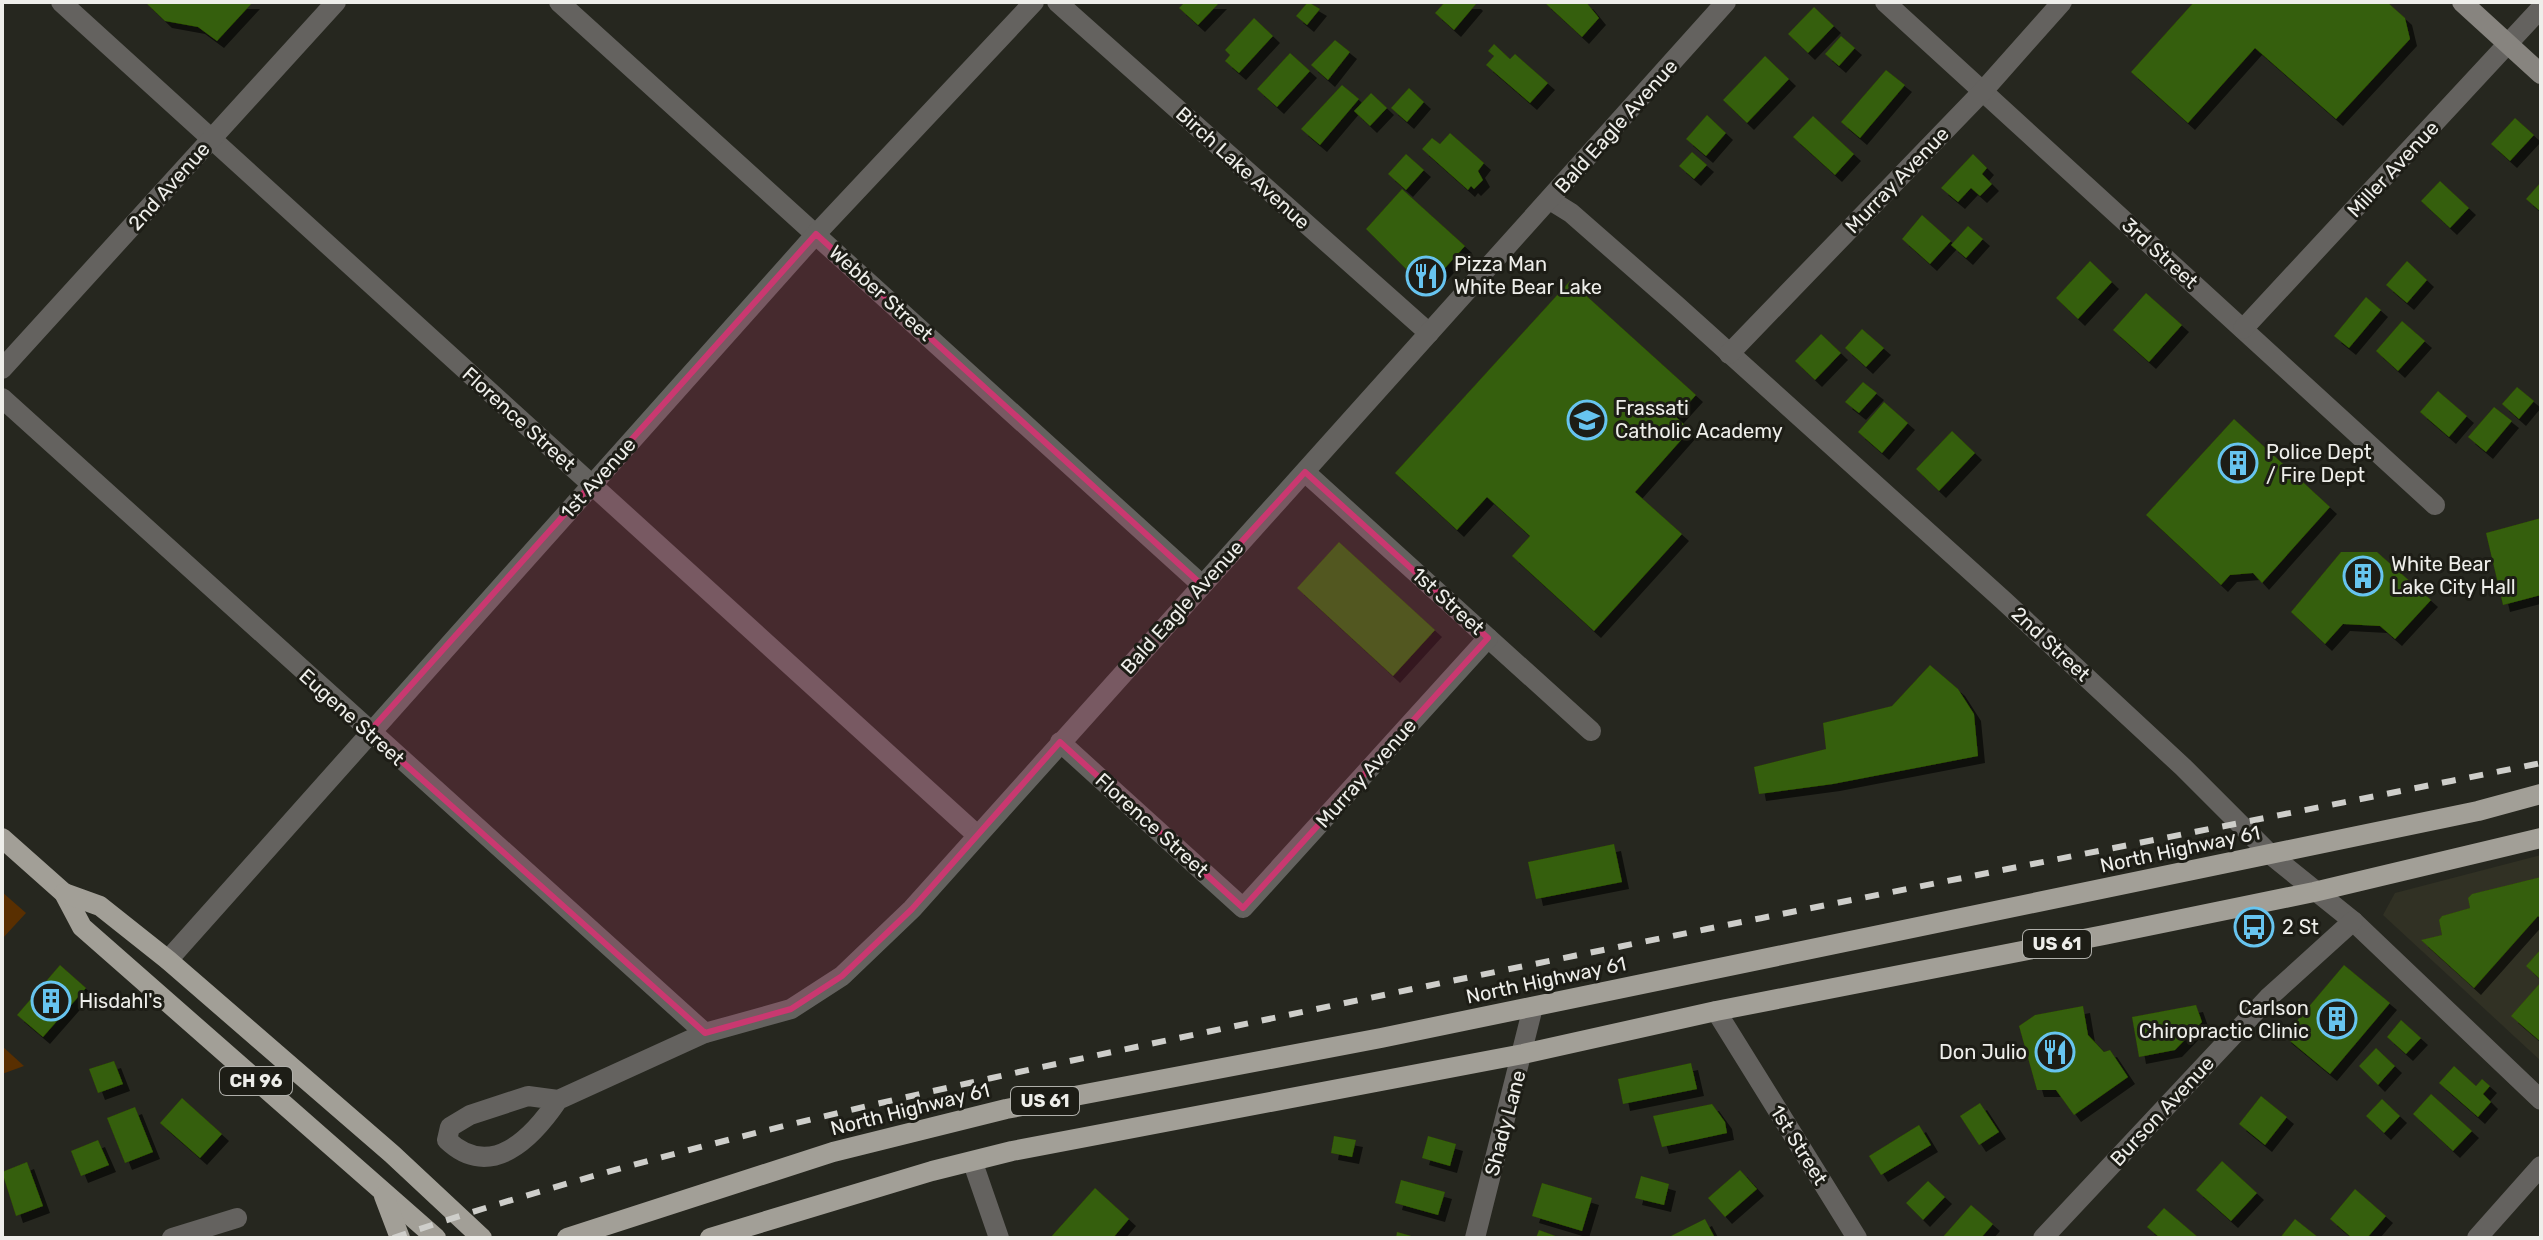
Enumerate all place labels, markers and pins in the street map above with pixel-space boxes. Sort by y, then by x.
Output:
place label: Pizza Man White Bear Lake [1454,252,1602,299]
restaurant icon: Pizza Man White Bear Lake [1405,255,1447,297]
place label: Frassati Catholic Academy [1615,396,1783,443]
school or university icon: Frassati Catholic Academy [1566,399,1608,441]
place label: Police Dept / Fire Dept [2266,440,2372,487]
building icon: Police Dept / Fire Dept [2217,442,2259,484]
place label: White Bear Lake City Hall [2391,552,2516,599]
building icon: White Bear Lake City Hall [2342,555,2384,597]
bus stop icon: 2 St [2233,906,2275,948]
place label: 2 St [2282,915,2319,939]
building icon: Hisdahl's [30,980,72,1022]
place label: Hisdahl's [79,989,162,1013]
place label: Carlson Chiropractic Clinic [2139,996,2309,1043]
building icon: Carlson Chiropractic Clinic [2316,998,2358,1040]
restaurant icon: Don Julio [2034,1031,2076,1073]
place label: Don Julio [1939,1040,2027,1064]

